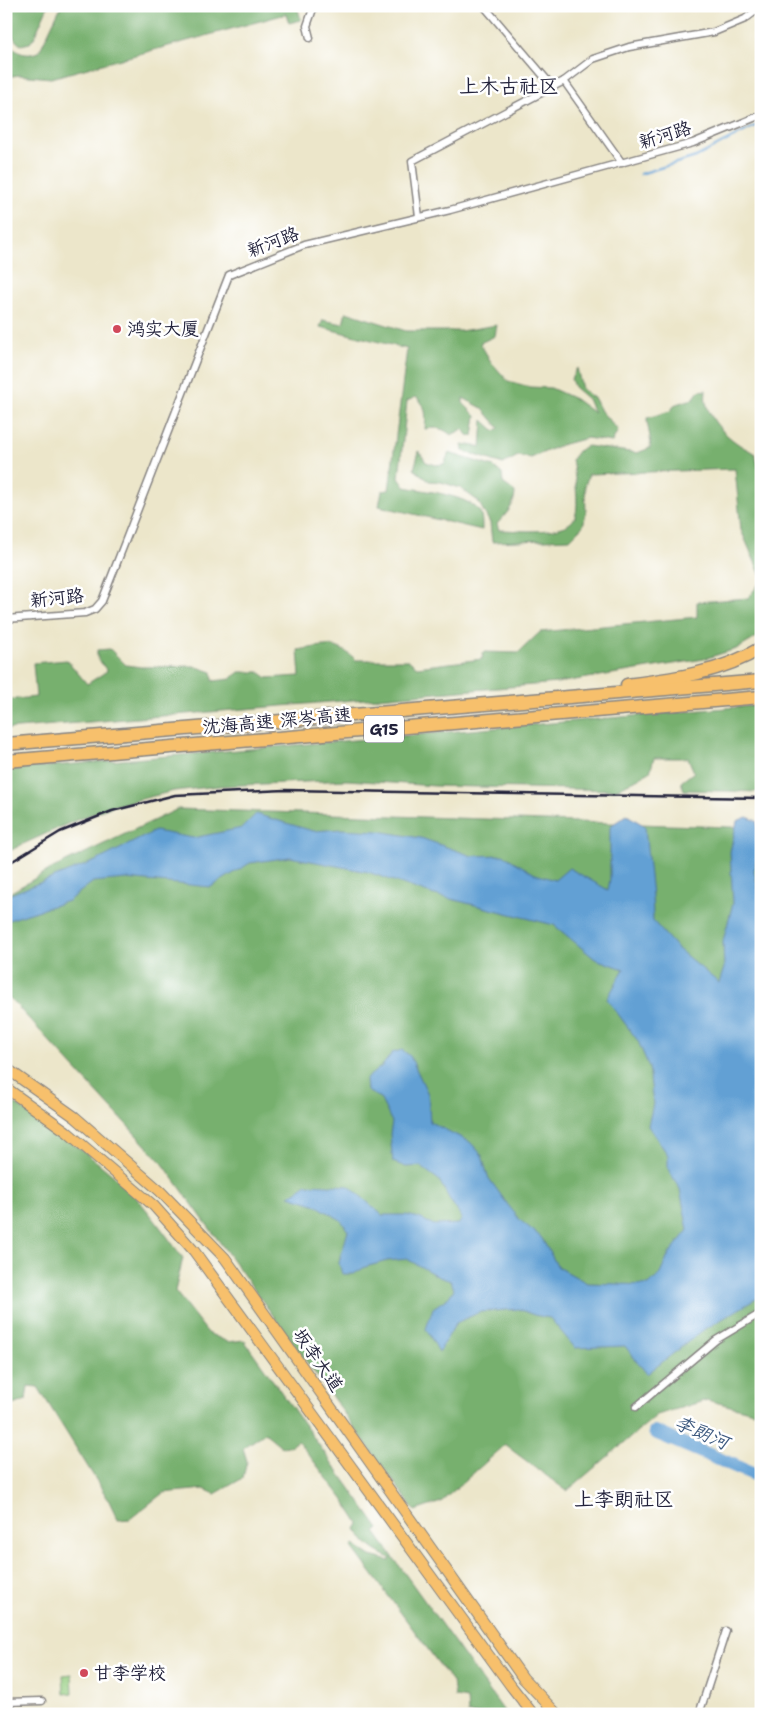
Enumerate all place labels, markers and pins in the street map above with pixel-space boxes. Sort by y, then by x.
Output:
place label: 鸿实大厦 [127,317,199,341]
marker: 鸿实大厦 [111,323,123,335]
place label: 甘李学校 [94,1661,166,1685]
marker: 甘李学校 [78,1667,90,1679]

